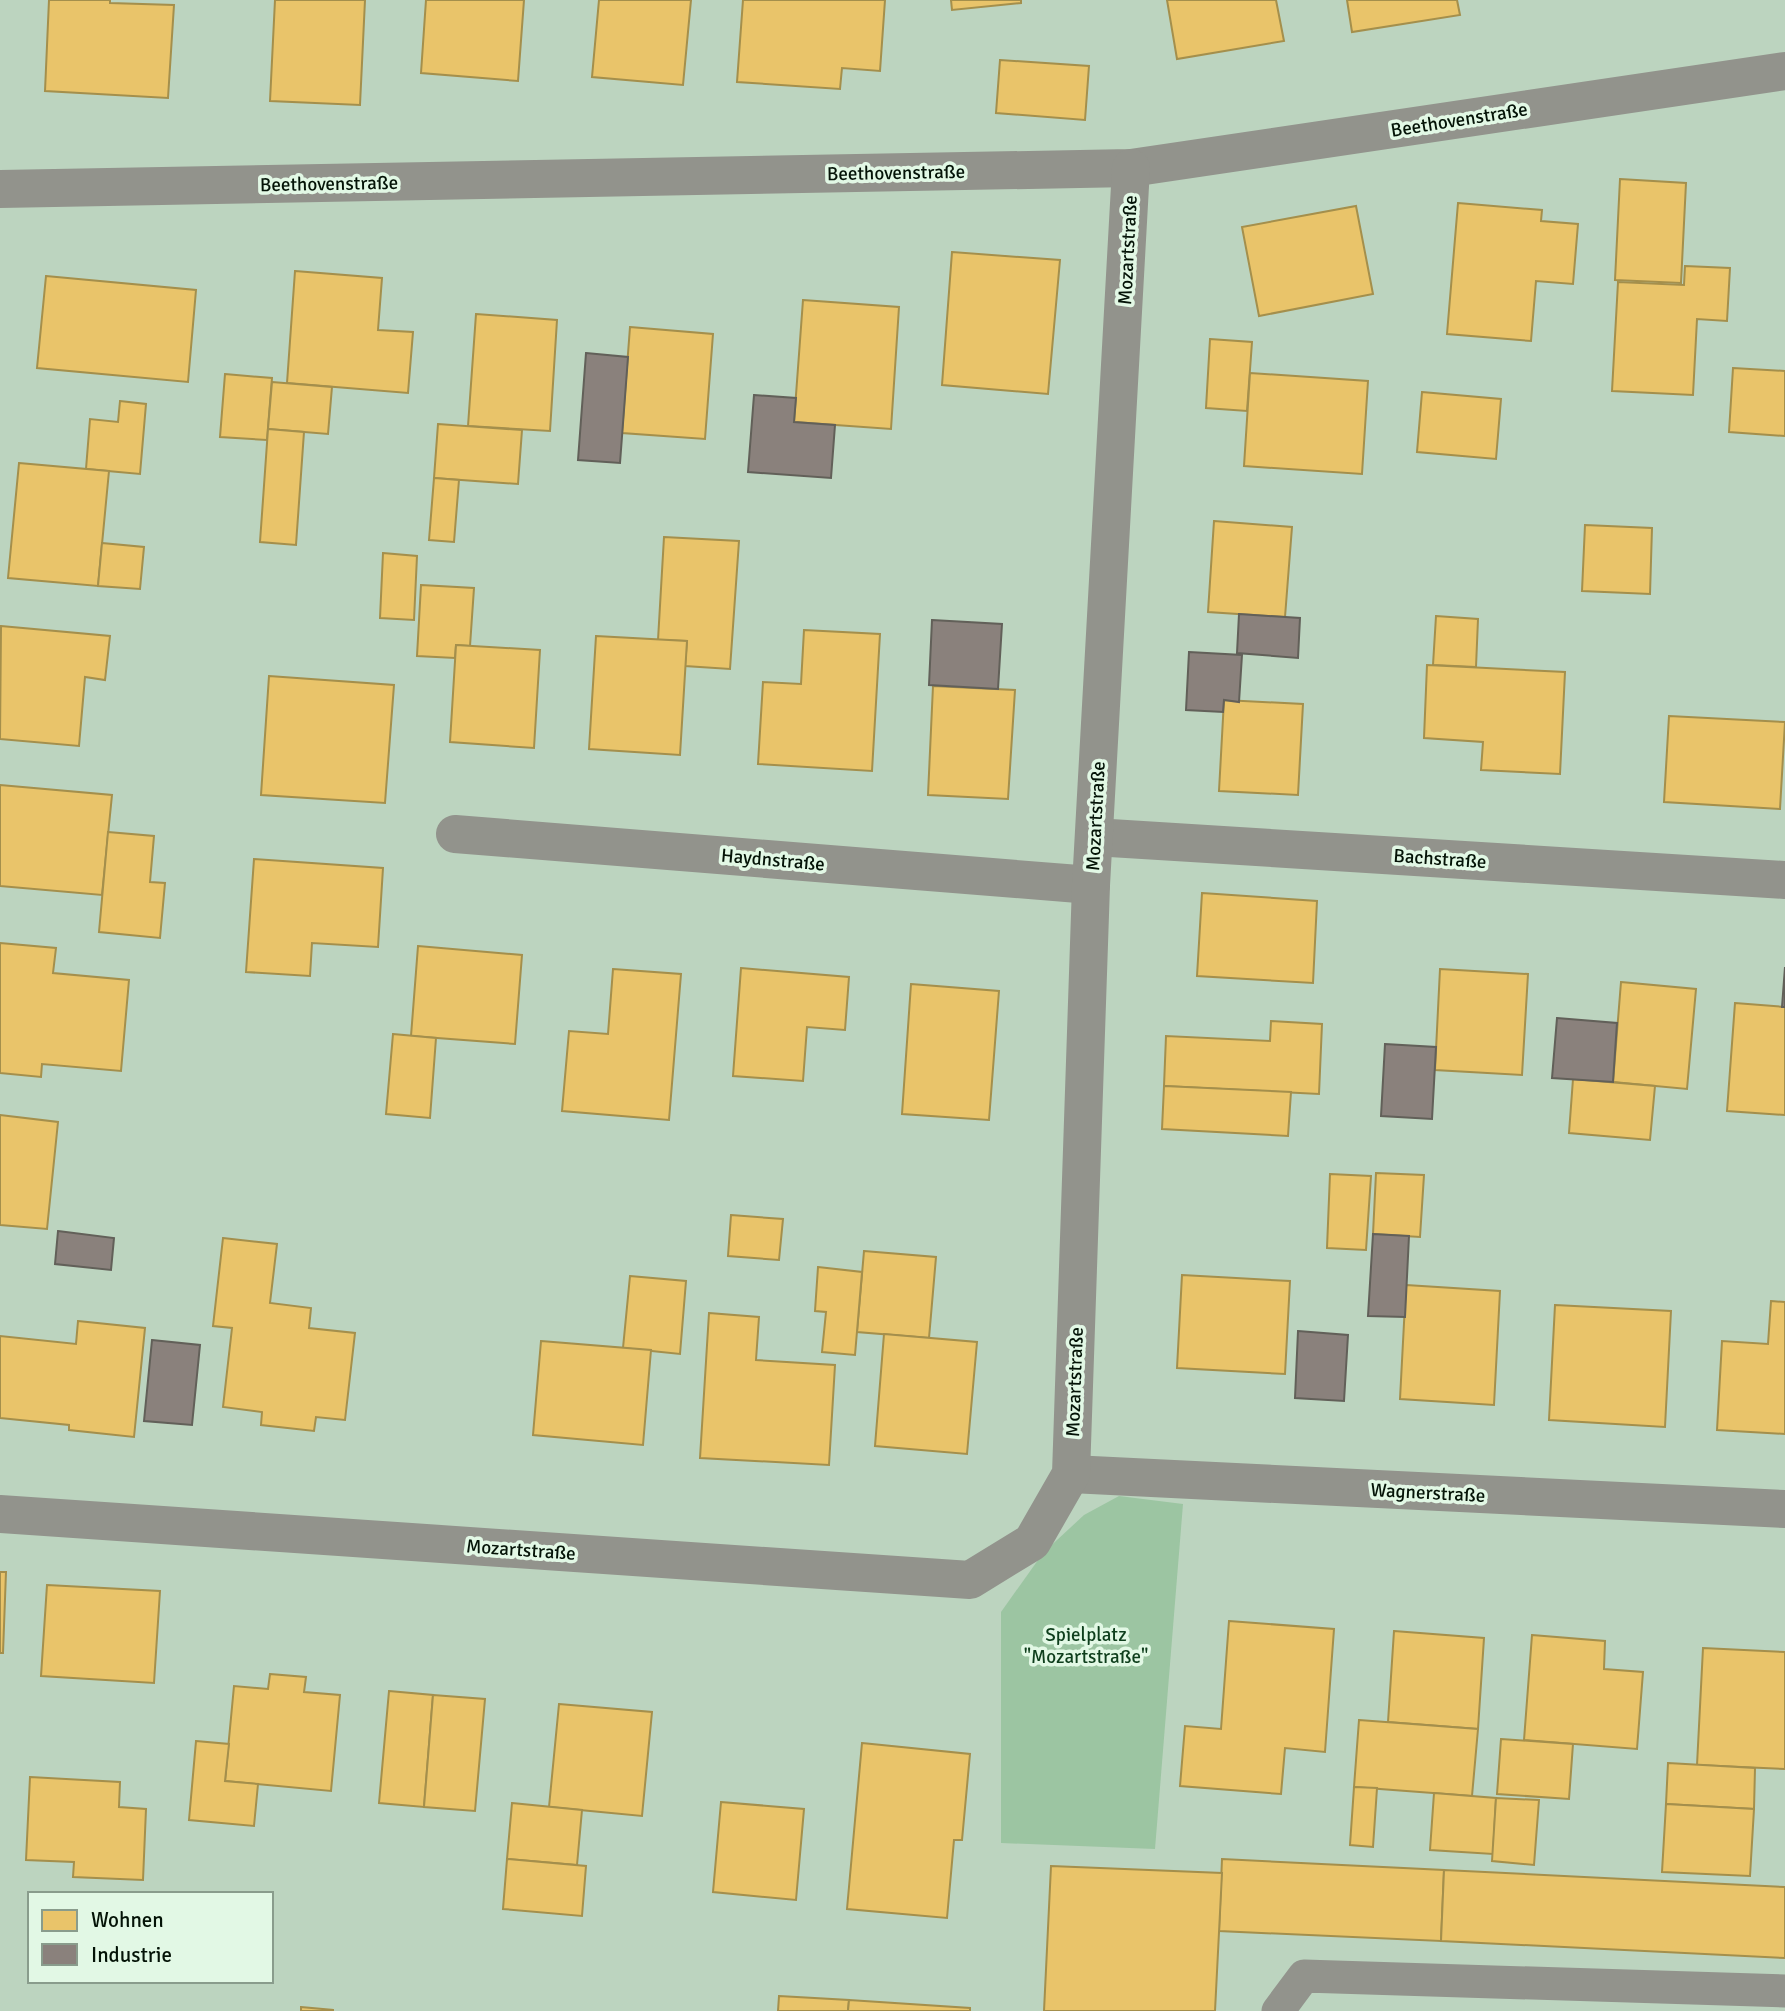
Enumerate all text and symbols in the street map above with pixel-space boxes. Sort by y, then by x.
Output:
street label: Beethovenstraße [1389,97,1529,143]
street label: Beethovenstraße [827,160,965,186]
street label: Beethovenstraße [260,171,398,197]
street label: Mozartstraße [1113,195,1143,306]
street label: Mozartstraße [1081,761,1111,872]
street label: Haydnstraße [720,843,826,876]
street label: Bachstraße [1393,844,1487,874]
street label: Mozartstraße [1061,1327,1089,1437]
street label: Wagnerstraße [1370,1478,1486,1508]
street label: Mozartstraße [465,1534,577,1566]
park label: Spielplatz "Mozartstraße" [1024,1623,1148,1669]
legend [28,1892,273,1983]
text: Wohnen [91,1907,164,1933]
text: Industrie [91,1942,172,1968]

